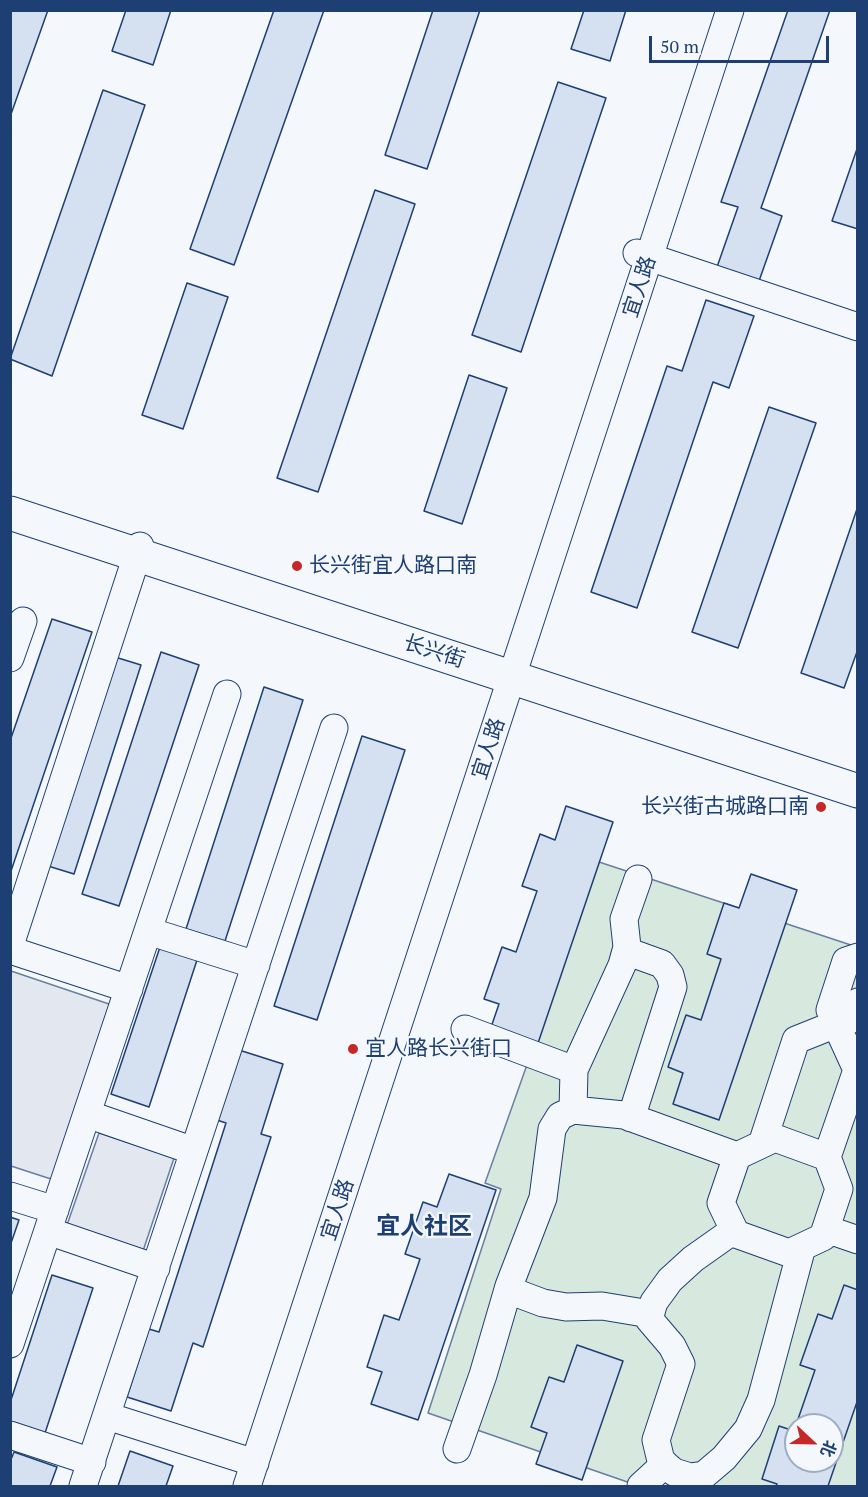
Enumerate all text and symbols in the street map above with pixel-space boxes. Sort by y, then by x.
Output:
scale bar [652,24,832,62]
text: 50 m [660,34,699,58]
street label: 宜人路 [618,253,662,321]
place label: 长兴街宜人路口南 [309,553,477,579]
marker: 长兴街宜人路口南 [290,559,304,573]
street label: 长兴街 [400,630,468,674]
street label: 宜人路 [467,715,511,783]
place label: 长兴街古城路口南 [641,794,809,820]
marker: 长兴街古城路口南 [814,800,828,814]
place label: 宜人路长兴街口 [365,1036,512,1062]
marker: 宜人路长兴街口 [346,1042,360,1056]
street label: 宜人路 [316,1176,360,1244]
district label: 宜人社区 [376,1213,472,1241]
north arrow [784,1413,844,1473]
text: 北 [816,1437,842,1461]

